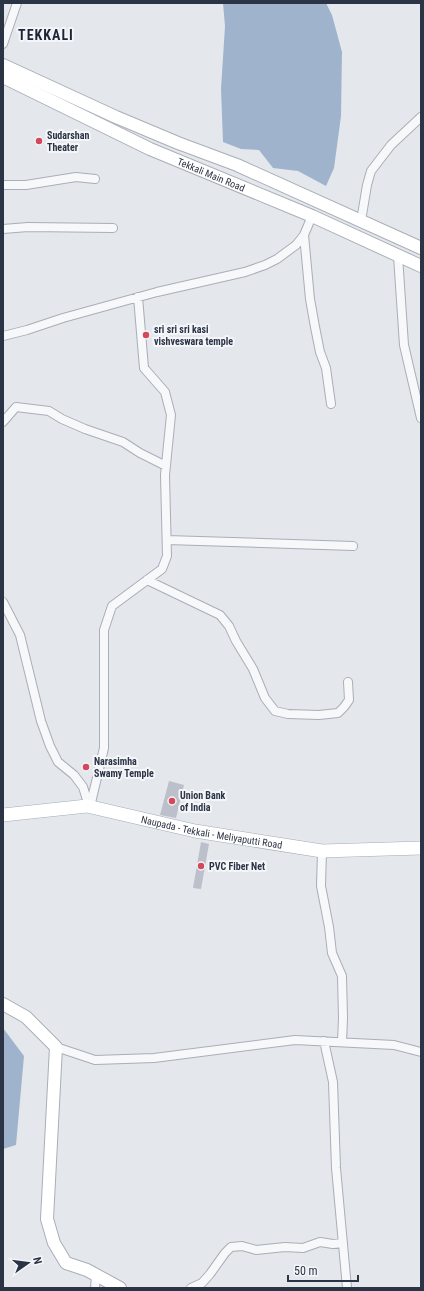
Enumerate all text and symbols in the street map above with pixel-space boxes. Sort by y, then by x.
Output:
district label: TEKKALI [18,27,74,43]
place label: Sudarshan Theater [47,130,89,153]
marker: Sudarshan Theater [34,136,44,146]
street label: Tekkali Main Road [176,156,247,194]
place label: sri sri sri kasi vishveswara temple [154,324,233,347]
marker: sri sri sri kasi vishveswara temple [141,330,151,340]
place label: Narasimha Swamy Temple [94,756,154,779]
marker: Narasimha Swamy Temple [81,762,91,772]
place label: Union Bank of India [180,790,226,813]
marker: Union Bank of India [167,796,177,806]
street label: Naupada - Tekkali - Meliyaputti Road [140,814,283,851]
marker: PVC Fiber Net [196,861,206,871]
place label: PVC Fiber Net [209,861,265,872]
north arrow [8,1243,48,1283]
text: N [30,1256,44,1266]
scale bar [288,1257,358,1283]
text: 50 m [294,1264,318,1278]

